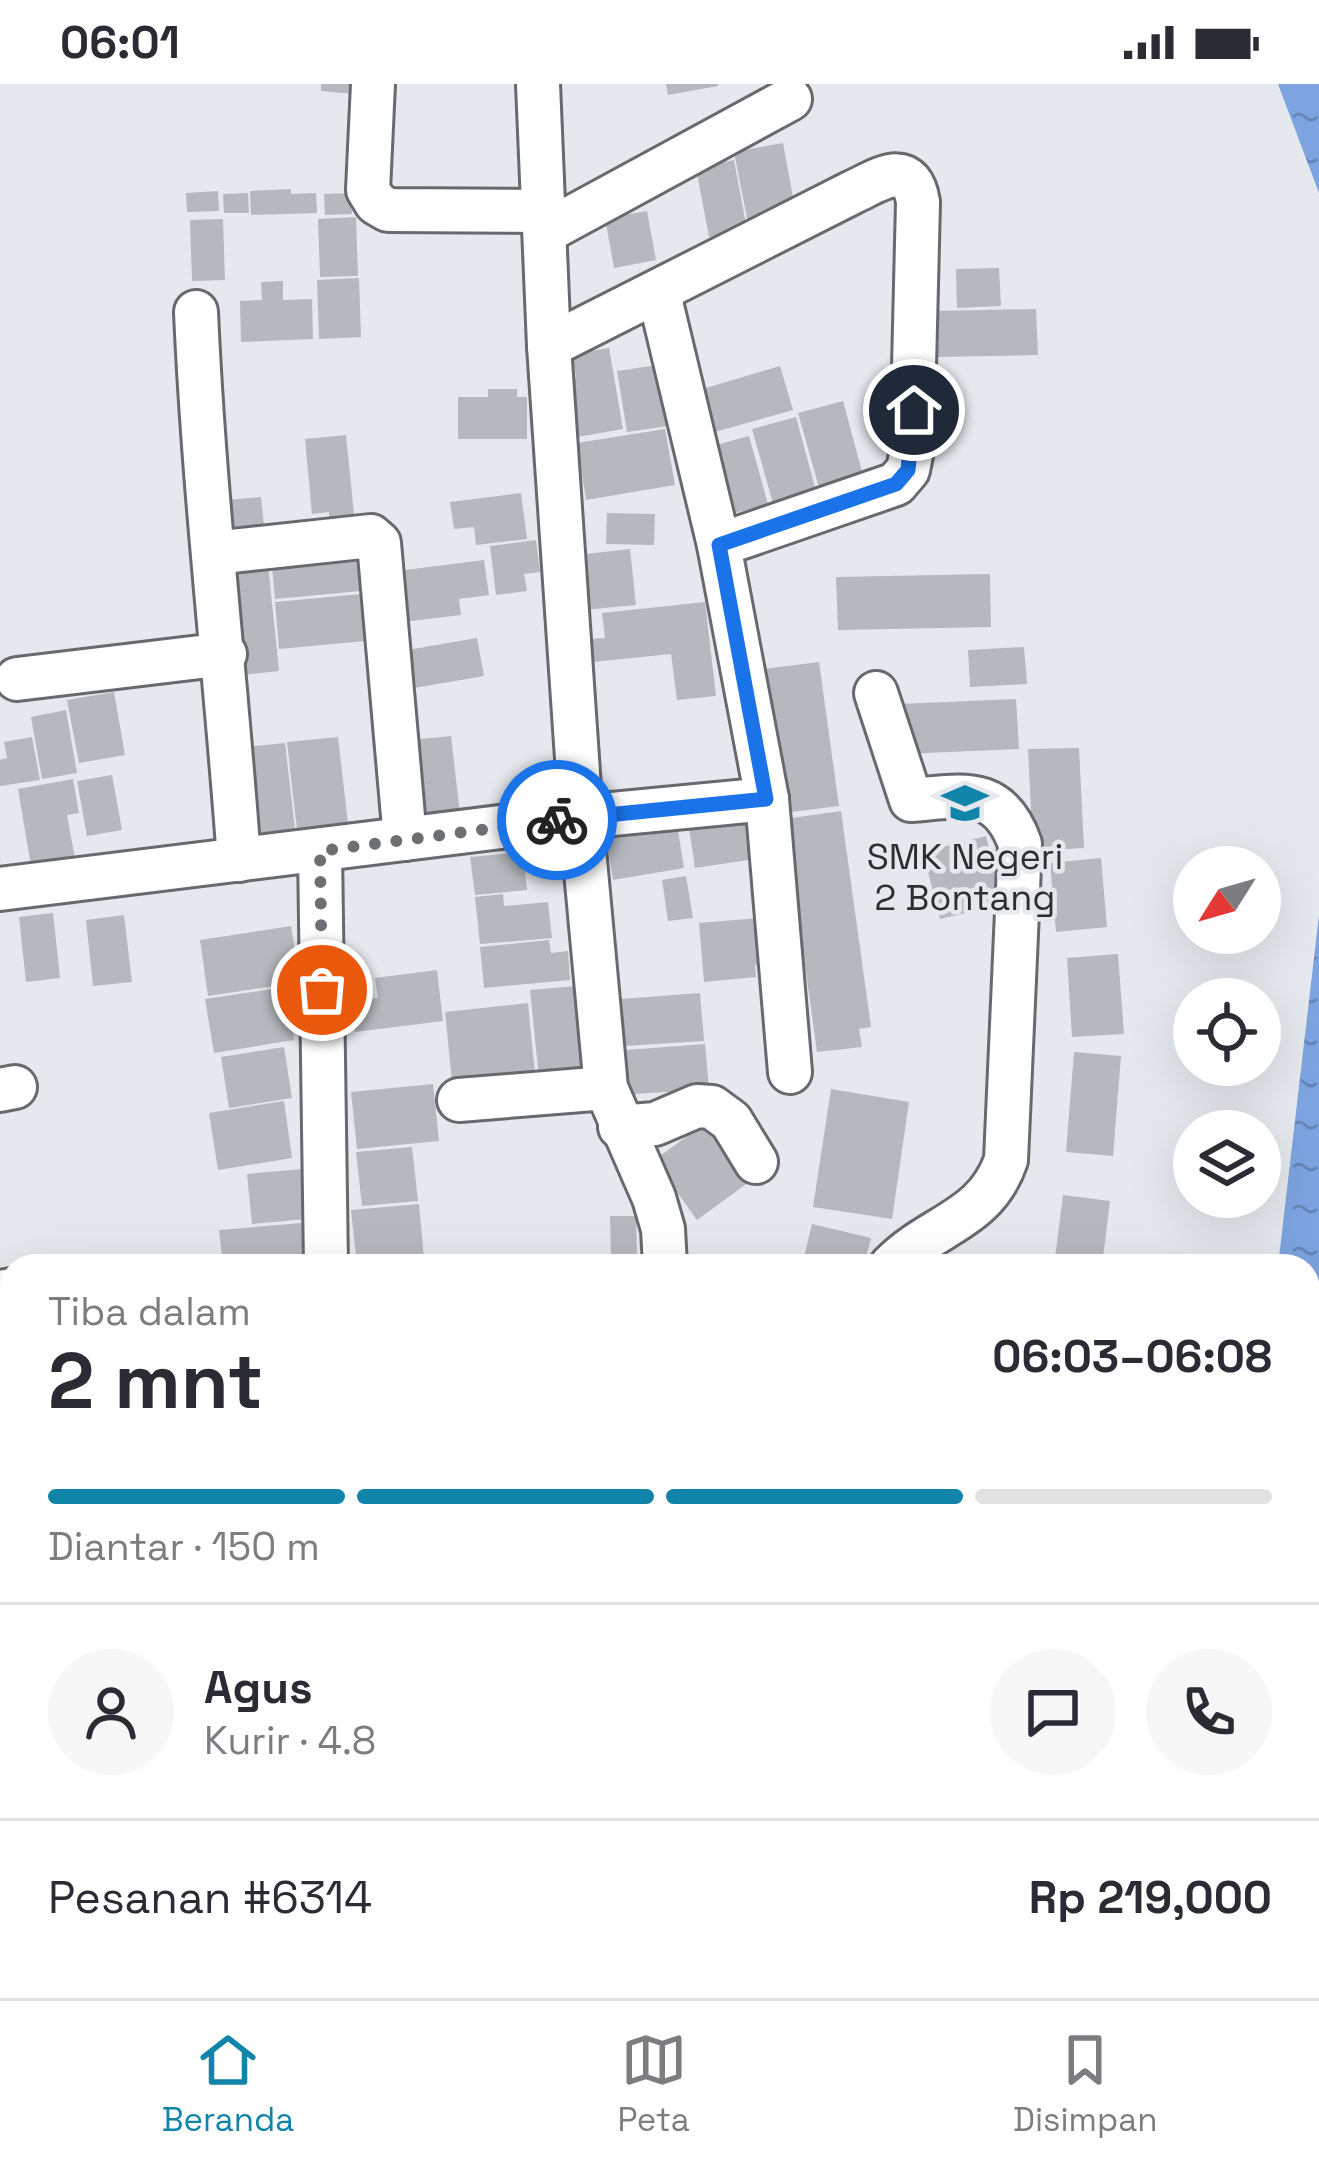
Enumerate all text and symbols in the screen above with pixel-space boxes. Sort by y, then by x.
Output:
text: 06:01 [60,14,180,71]
pin [863,359,965,461]
icon: home [881,377,947,443]
courier [497,760,617,880]
school or university icon: SMK Negeri 2 Bontang [940,778,990,828]
icon: bike [524,787,590,853]
place label: SMK Negeri 2 Bontang [867,834,1063,921]
north arrow [1173,846,1281,954]
map controls [1173,846,1281,1218]
pin [271,939,373,1041]
icon: bag [289,957,355,1023]
button: locate [1173,978,1281,1086]
button: layers [1173,1110,1281,1218]
text: Tiba dalam [48,1287,251,1336]
text: 06:03–06:08 [992,1328,1272,1385]
text: 2 mnt [48,1331,263,1431]
text: Diantar · 150 m [48,1522,320,1571]
button: person [48,1649,174,1775]
button: chat [990,1649,1116,1775]
button: phone [1146,1649,1272,1775]
text: Agus [204,1659,313,1716]
text: Kurir · 4.8 [204,1716,376,1765]
text: Pesanan #6314 [48,1869,372,1926]
text: Rp 219,000 [1029,1869,1272,1926]
tab: Beranda [162,2027,294,2141]
tab: Peta [618,2027,690,2141]
tab: Disimpan [1013,2027,1157,2141]

